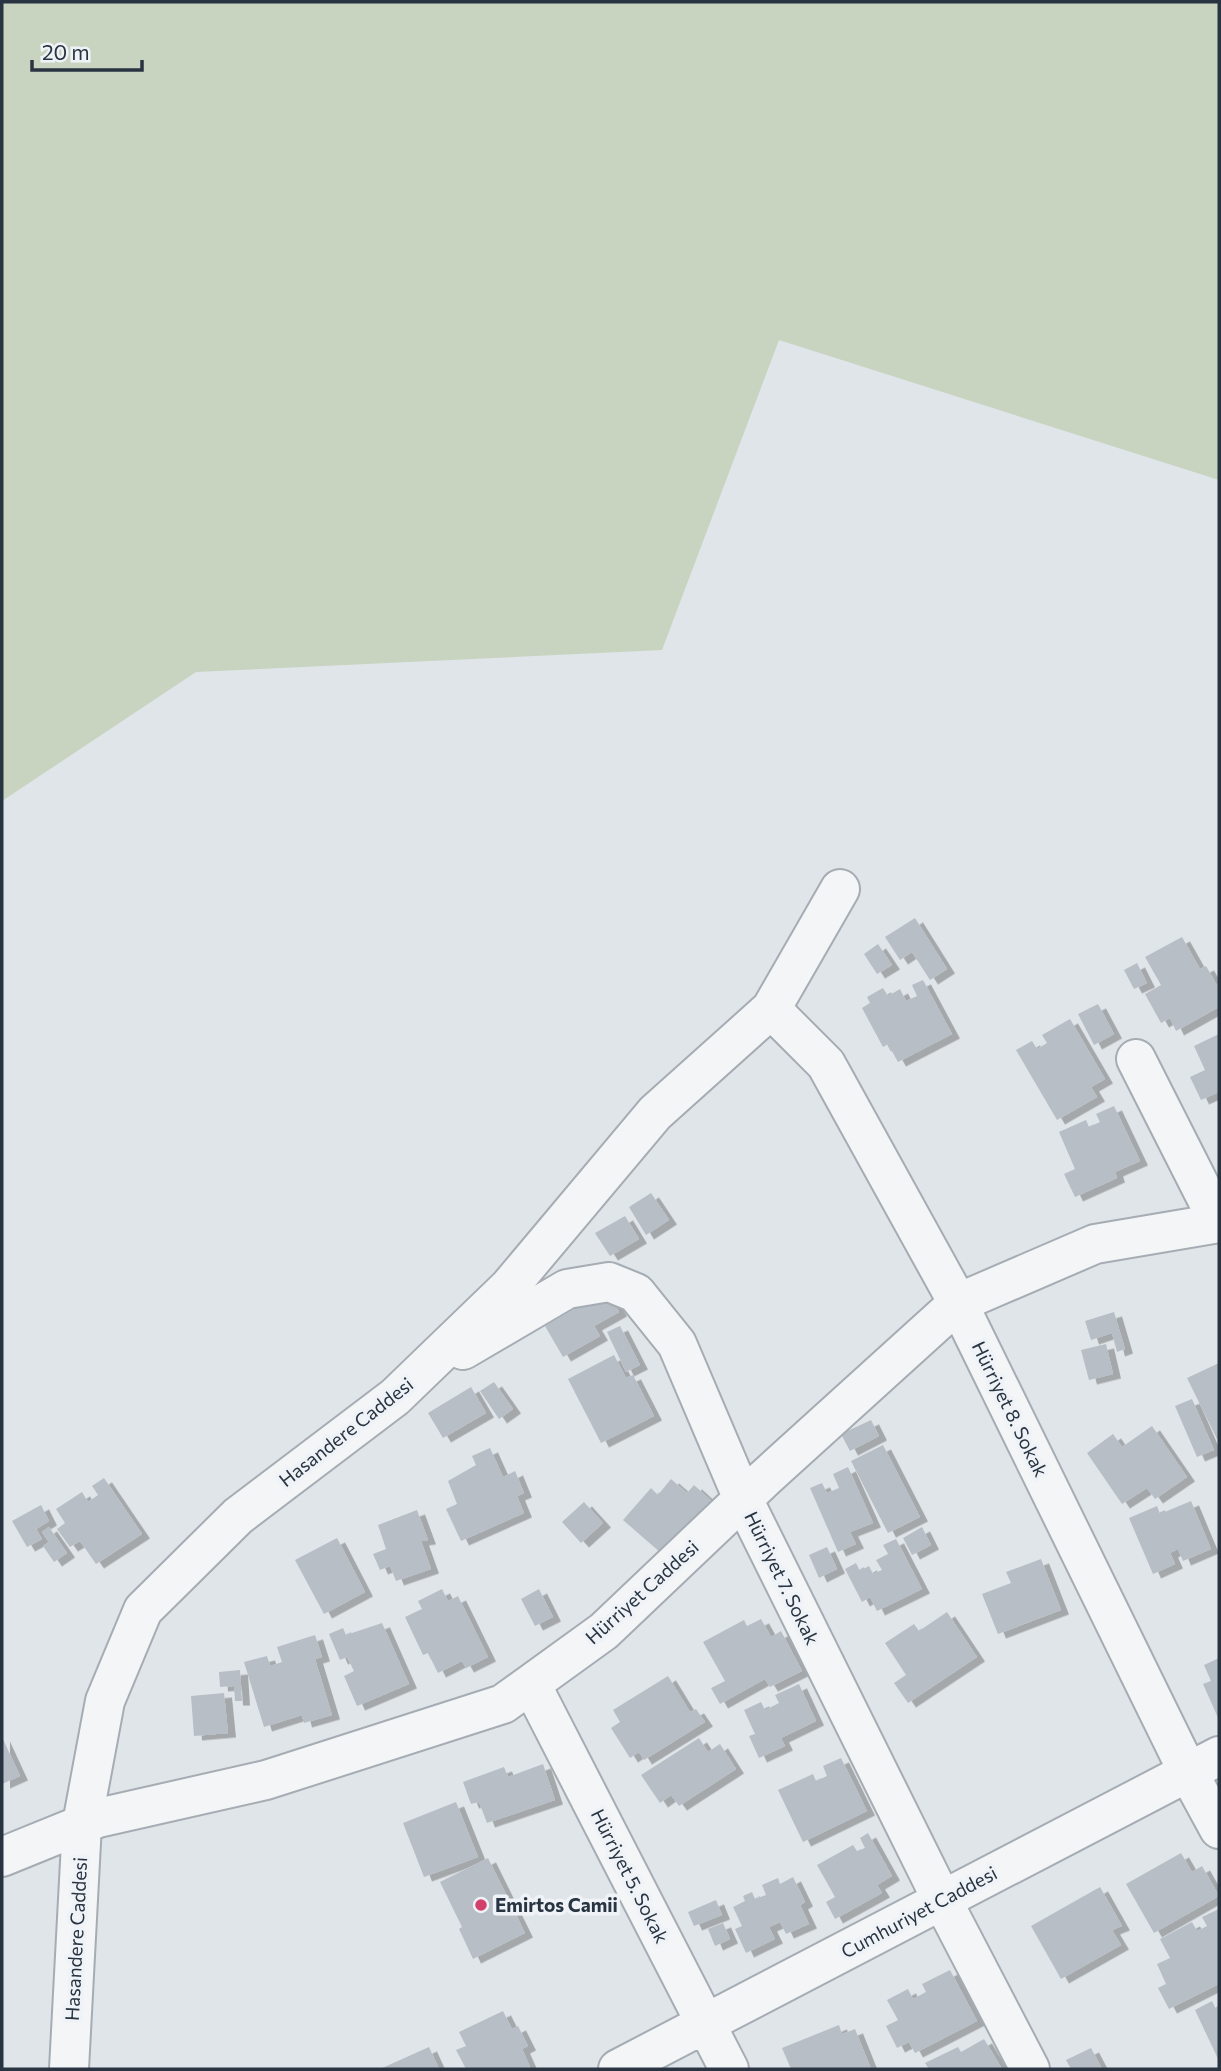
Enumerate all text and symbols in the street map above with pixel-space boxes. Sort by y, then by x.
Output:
scale bar [32,28,142,72]
text: 20 m [42,39,90,64]
street label: Hürriyet 8. Sokak [968,1337,1053,1480]
street label: Hasandere Caddesi [274,1372,417,1491]
street label: Hürriyet 7. Sokak [740,1507,825,1648]
street label: Hürriyet Caddesi [580,1535,703,1648]
street label: Hürriyet 5. Sokak [587,1805,674,1947]
street label: Hasandere Caddesi [60,1856,91,2021]
street label: Cumhuriyet Caddesi [837,1861,1001,1962]
place label: Emirtos Camii [495,1893,618,1916]
marker: Emirtos Camii [473,1897,489,1913]

